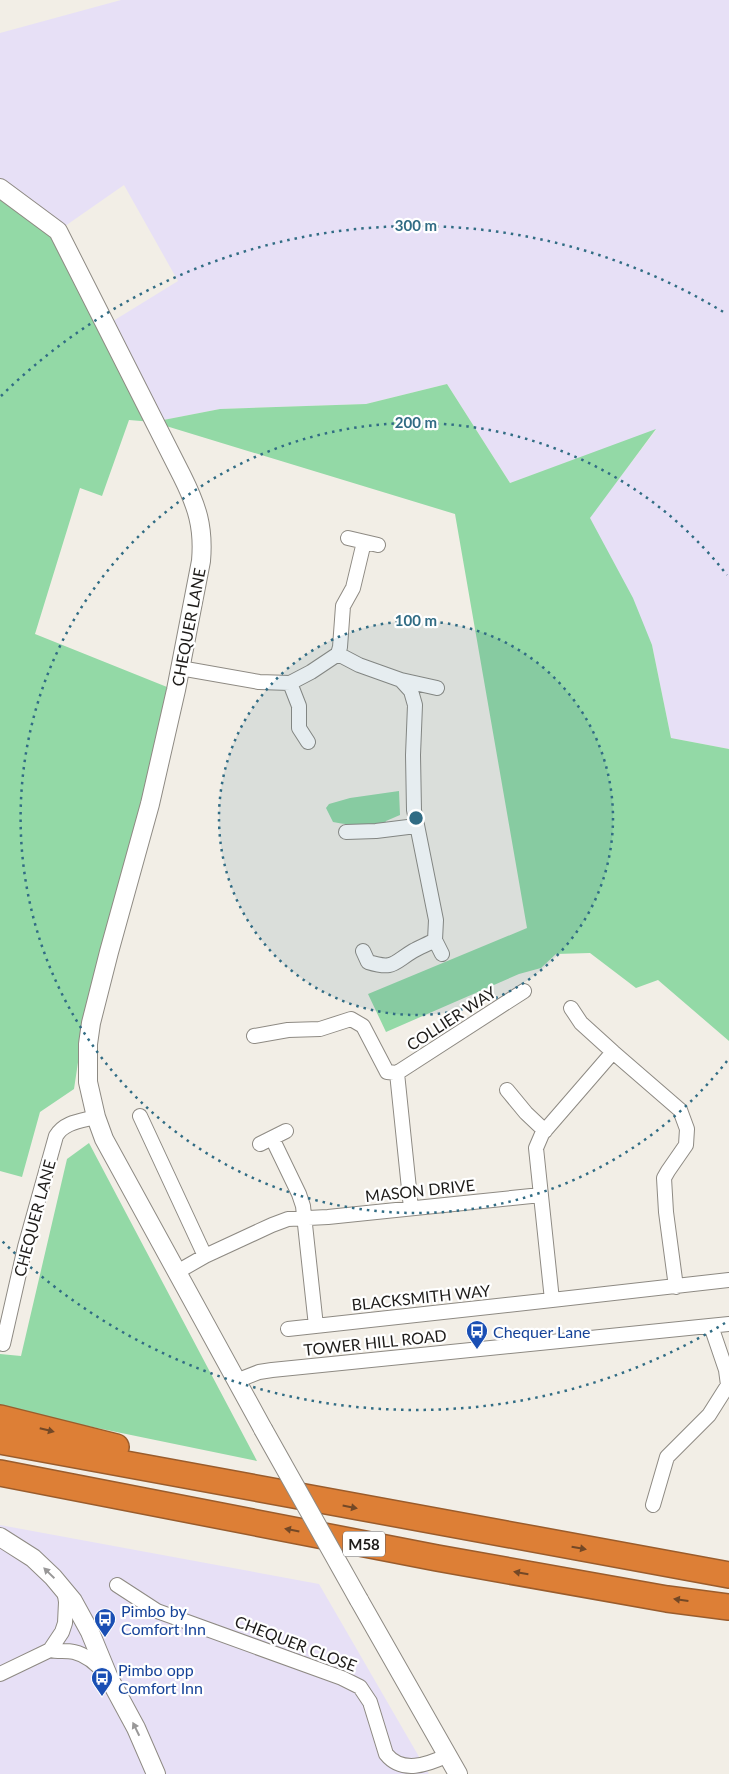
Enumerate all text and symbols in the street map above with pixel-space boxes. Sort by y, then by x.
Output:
text: 300 m [395,216,437,234]
text: 200 m [395,413,437,431]
street label: CHEQUER LANE [167,566,209,688]
text: 100 m [395,611,437,629]
centre of rings [407,809,425,827]
street label: COLLIER WAY [403,982,499,1054]
street label: CHEQUER LANE [9,1157,59,1279]
street label: MASON DRIVE [364,1175,476,1205]
street label: BLACKSMITH WAY [351,1280,491,1314]
bus stop icon: Chequer Lane [465,1319,489,1350]
place label: Chequer Lane [493,1322,591,1341]
street label: TOWER HILL ROAD [303,1325,447,1359]
one-way arrow [40,1426,55,1434]
one-way arrow [343,1503,359,1511]
one-way arrow [284,1526,300,1534]
road number: M58 [343,1532,385,1556]
one-way arrow [571,1545,587,1553]
one-way arrow [43,1567,55,1579]
one-way arrow [512,1568,528,1576]
one-way arrow [672,1596,688,1604]
place label: Pimbo by Comfort Inn [121,1601,206,1638]
bus stop icon: Pimbo by Comfort Inn [93,1607,117,1638]
street label: CHEQUER CLOSE [232,1611,360,1675]
place label: Pimbo opp Comfort Inn [118,1660,203,1697]
bus stop icon: Pimbo opp Comfort Inn [90,1666,114,1697]
one-way arrow [132,1722,140,1737]

